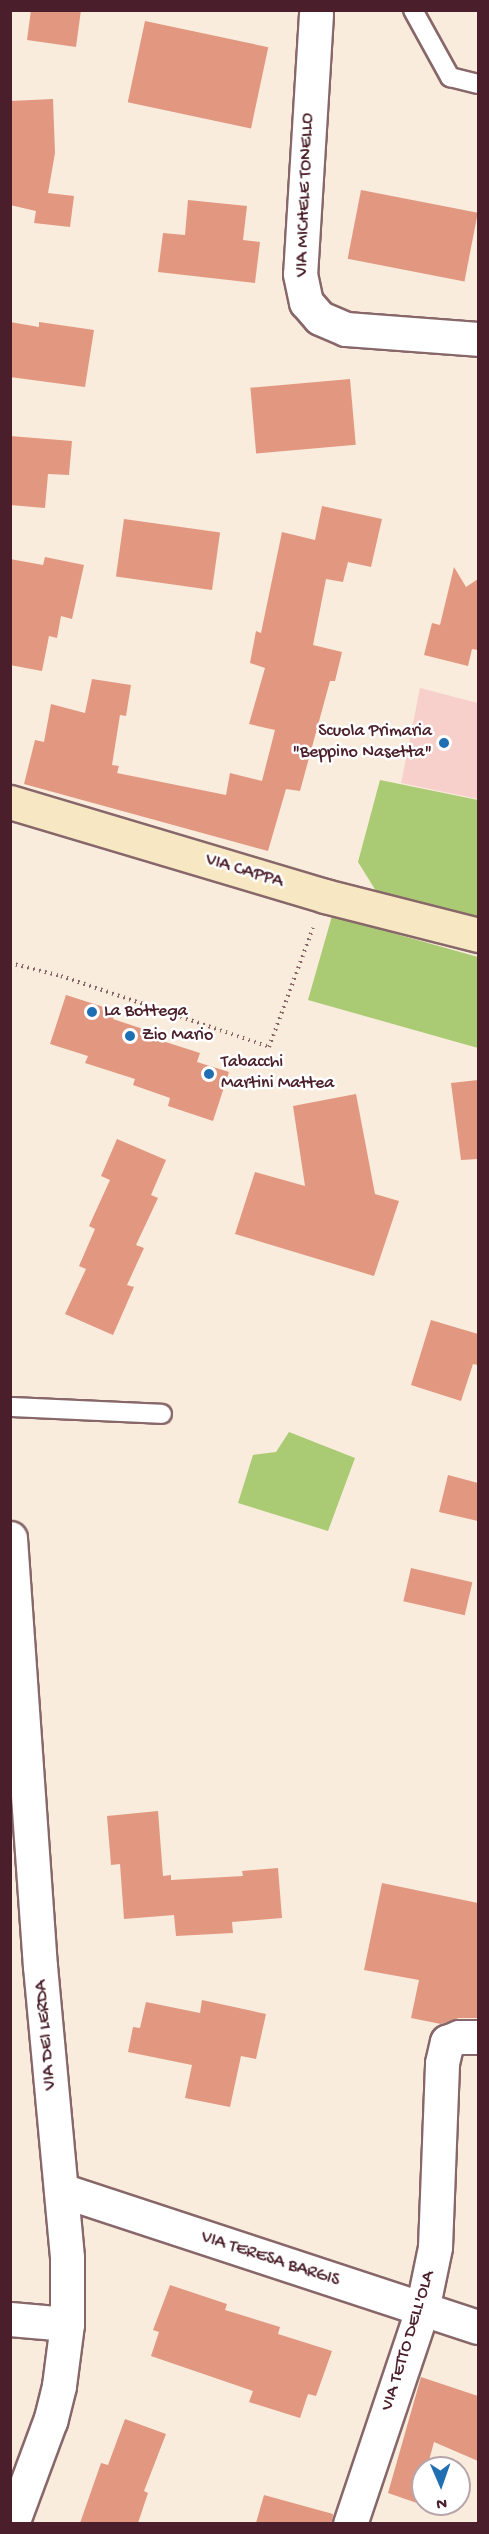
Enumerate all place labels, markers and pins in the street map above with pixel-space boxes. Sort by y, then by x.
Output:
place label: Scuola Primaria "Beppino Nasetta" [292,722,432,764]
marker: Scuola Primaria "Beppino Nasetta" [437,736,451,750]
place label: La Bottega [104,1001,188,1023]
marker: La Bottega [85,1005,99,1019]
place label: Zio Mario [142,1025,213,1047]
marker: Zio Mario [123,1029,137,1043]
place label: Tabacchi Martini Mattea [221,1053,334,1096]
marker: Tabacchi Martini Mattea [202,1067,216,1081]

